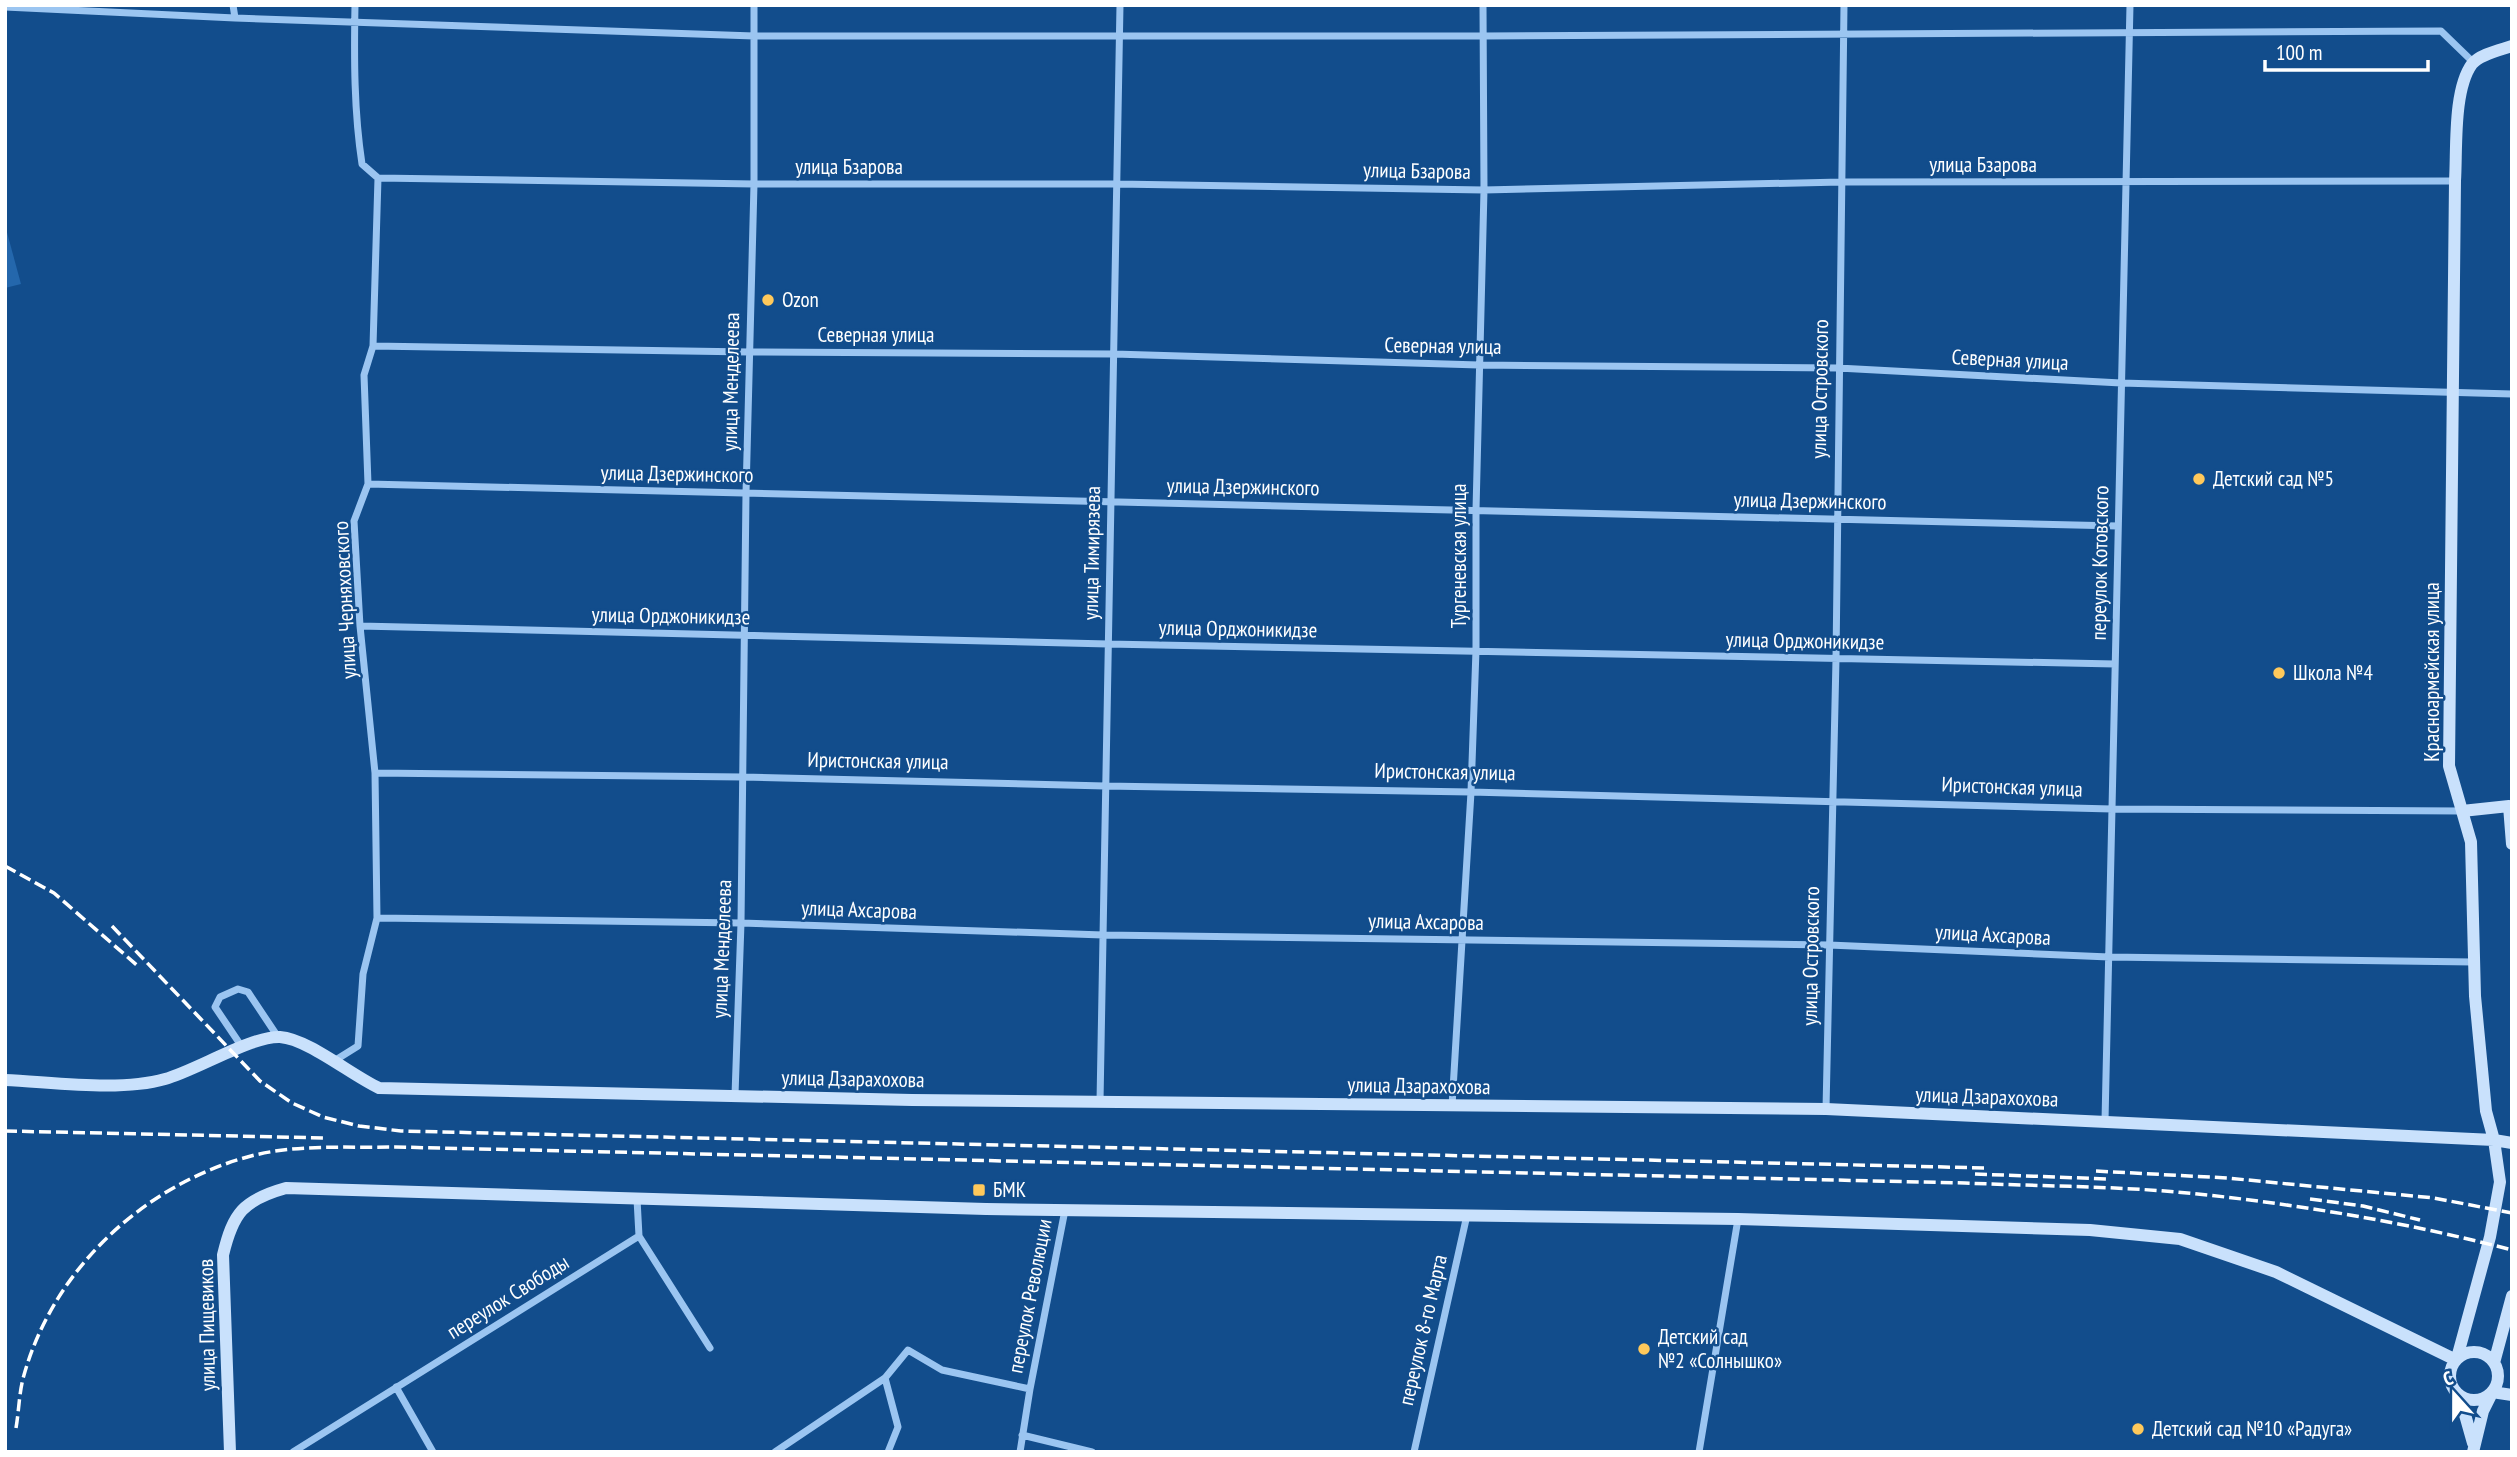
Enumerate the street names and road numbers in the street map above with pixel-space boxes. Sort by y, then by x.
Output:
street label: улица Бзарова [1929,151,2037,178]
street label: улица Бзарова [795,153,903,180]
street label: улица Бзарова [1363,156,1471,185]
street label: улица Менделеева [716,312,745,452]
street label: улица Островского [1805,319,1834,459]
street label: Северная улица [817,321,935,348]
street label: Северная улица [1384,331,1502,360]
street label: Северная улица [1951,343,2069,376]
street label: улица Дзержинского [600,459,754,488]
street label: улица Дзержинского [1166,472,1320,501]
street label: Тургеневская улица [1445,484,1472,628]
street label: переулок Котовского [2085,485,2114,641]
street label: улица Тимирязева [1077,486,1106,620]
street label: улица Дзержинского [1733,486,1887,515]
street label: улица Черняховского [327,520,362,680]
street label: Красноармейская улица [2418,582,2445,762]
street label: улица Орджоникидзе [592,601,751,630]
street label: улица Орджоникидзе [1159,614,1318,643]
street label: улица Орджоникидзе [1726,626,1885,655]
street label: Иристонская улица [807,746,949,775]
street label: Иристонская улица [1374,757,1516,786]
street label: Иристонская улица [1941,771,2083,802]
street label: улица Менделеева [706,879,737,1019]
street label: улица Островского [1796,886,1825,1026]
street label: улица Ахсарова [801,894,917,925]
street label: улица Ахсарова [1368,907,1484,936]
street label: улица Ахсарова [1935,918,2052,951]
street label: улица Дзарахохова [781,1064,925,1093]
street label: улица Дзарахохова [1347,1071,1491,1100]
street label: улица Дзарахохова [1915,1081,2059,1112]
street label: переулок Революции [1001,1216,1058,1375]
street label: переулок Свободы [442,1248,574,1345]
street label: переулок 8-го Марта [1392,1252,1453,1408]
street label: улица Пищевиков [192,1259,221,1391]

